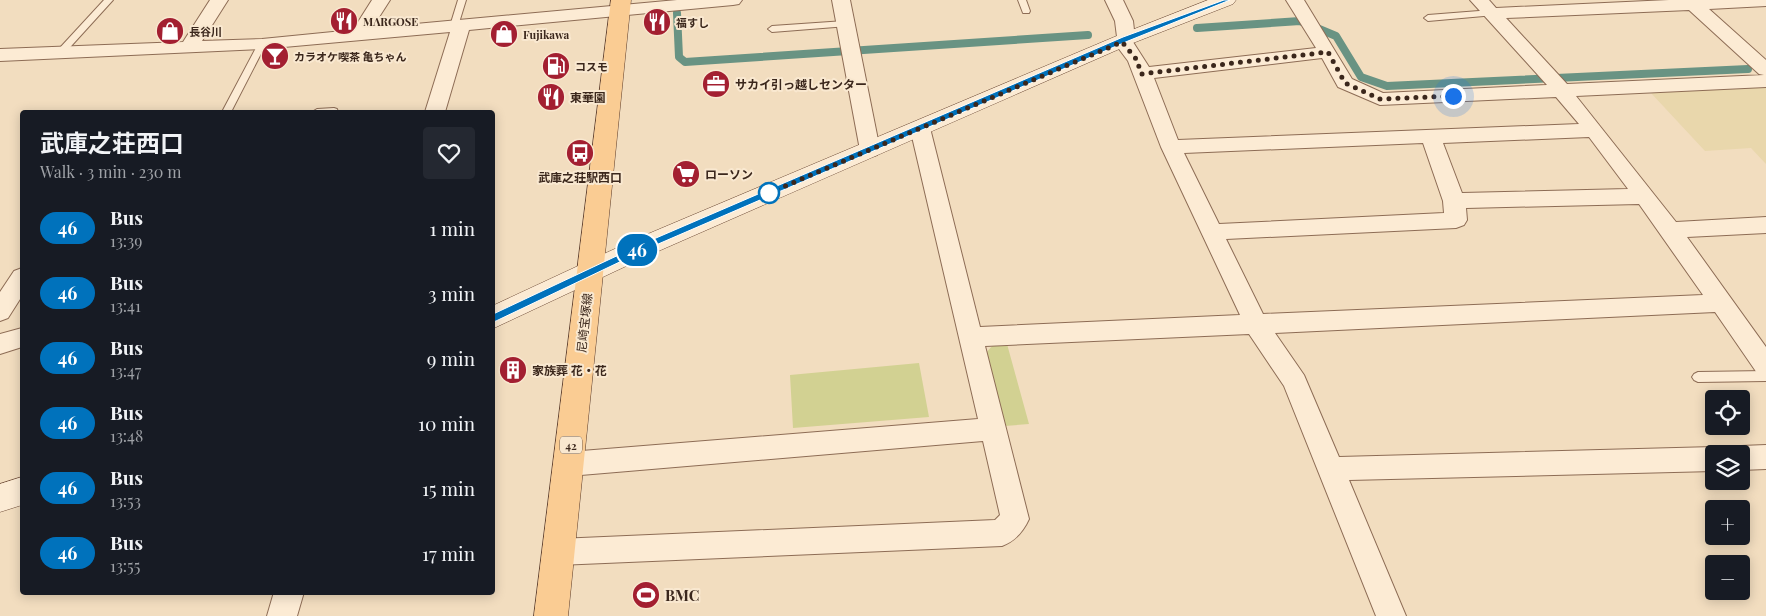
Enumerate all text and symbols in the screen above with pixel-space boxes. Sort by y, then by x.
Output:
restaurant icon: MARGOSE [329,6,359,36]
restaurant icon: 福すし [642,7,672,37]
place label: MARGOSE [363,14,418,29]
place label: 福すし [676,15,709,30]
shop icon: 長谷川 [155,16,185,46]
shop icon: Fujikawa [489,19,519,49]
place label: 長谷川 [189,24,222,39]
place label: Fujikawa [523,27,569,42]
bar icon: カラオケ喫茶 亀ちゃん [260,41,290,71]
place label: カラオケ喫茶 亀ちゃん [294,49,407,64]
fuel station icon: コスモ [541,51,571,81]
place label: コスモ [575,59,608,74]
office icon: サカイ引っ越しセンター [701,69,731,99]
place label: サカイ引っ越しセンター [735,76,867,92]
restaurant icon: 東華園 [536,82,566,112]
your location [1441,84,1466,109]
place label: 東華園 [570,89,606,105]
text: 武庫之荘西口 [40,126,184,158]
button: heart [423,127,475,179]
bus stop icon: 武庫之荘駅西口 [565,138,595,168]
supermarket icon: ローソン [671,159,701,189]
text: Walk · 3 min · 230 m [40,161,182,182]
place label: ローソン [705,166,753,182]
place label: 武庫之荘駅西口 [538,169,622,185]
unlabelled marker [758,182,780,204]
text: Bus [110,204,143,230]
text: 1 min [429,215,475,241]
text: 46 [58,216,77,240]
text: 13:39 [110,230,142,251]
line badge: 46 [614,234,660,266]
text: 46 [627,238,647,262]
text: Bus [110,269,143,295]
text: 3 min [428,280,475,306]
text: 46 [58,281,77,305]
street label: 尼崎宝塚線 [573,292,595,354]
text: 13:41 [110,295,141,316]
text: Bus [110,334,143,360]
text: 9 min [427,345,475,371]
text: 46 [58,346,77,370]
building icon: 家族葬 花・花 [498,355,528,385]
text: 13:47 [110,360,141,381]
place label: 家族葬 花・花 [532,362,607,378]
map controls [1705,390,1750,600]
button: locate [1705,390,1750,435]
text: Bus [110,399,143,425]
text: 10 min [418,410,475,436]
text: 46 [58,411,77,435]
text: 13:48 [110,425,143,446]
road number: 42 [560,436,582,454]
button: layers [1705,445,1750,490]
text: Bus [110,464,143,490]
text: 15 min [422,475,475,501]
text: 46 [58,476,77,500]
text: 13:53 [110,490,141,511]
button: + [1705,500,1750,545]
text: Bus [110,529,143,555]
text: 17 min [422,540,475,566]
text: 46 [58,541,77,565]
text: 13:55 [110,555,140,576]
button: − [1705,555,1750,600]
sports icon: BMC [631,580,661,610]
place label: BMC [665,585,699,605]

